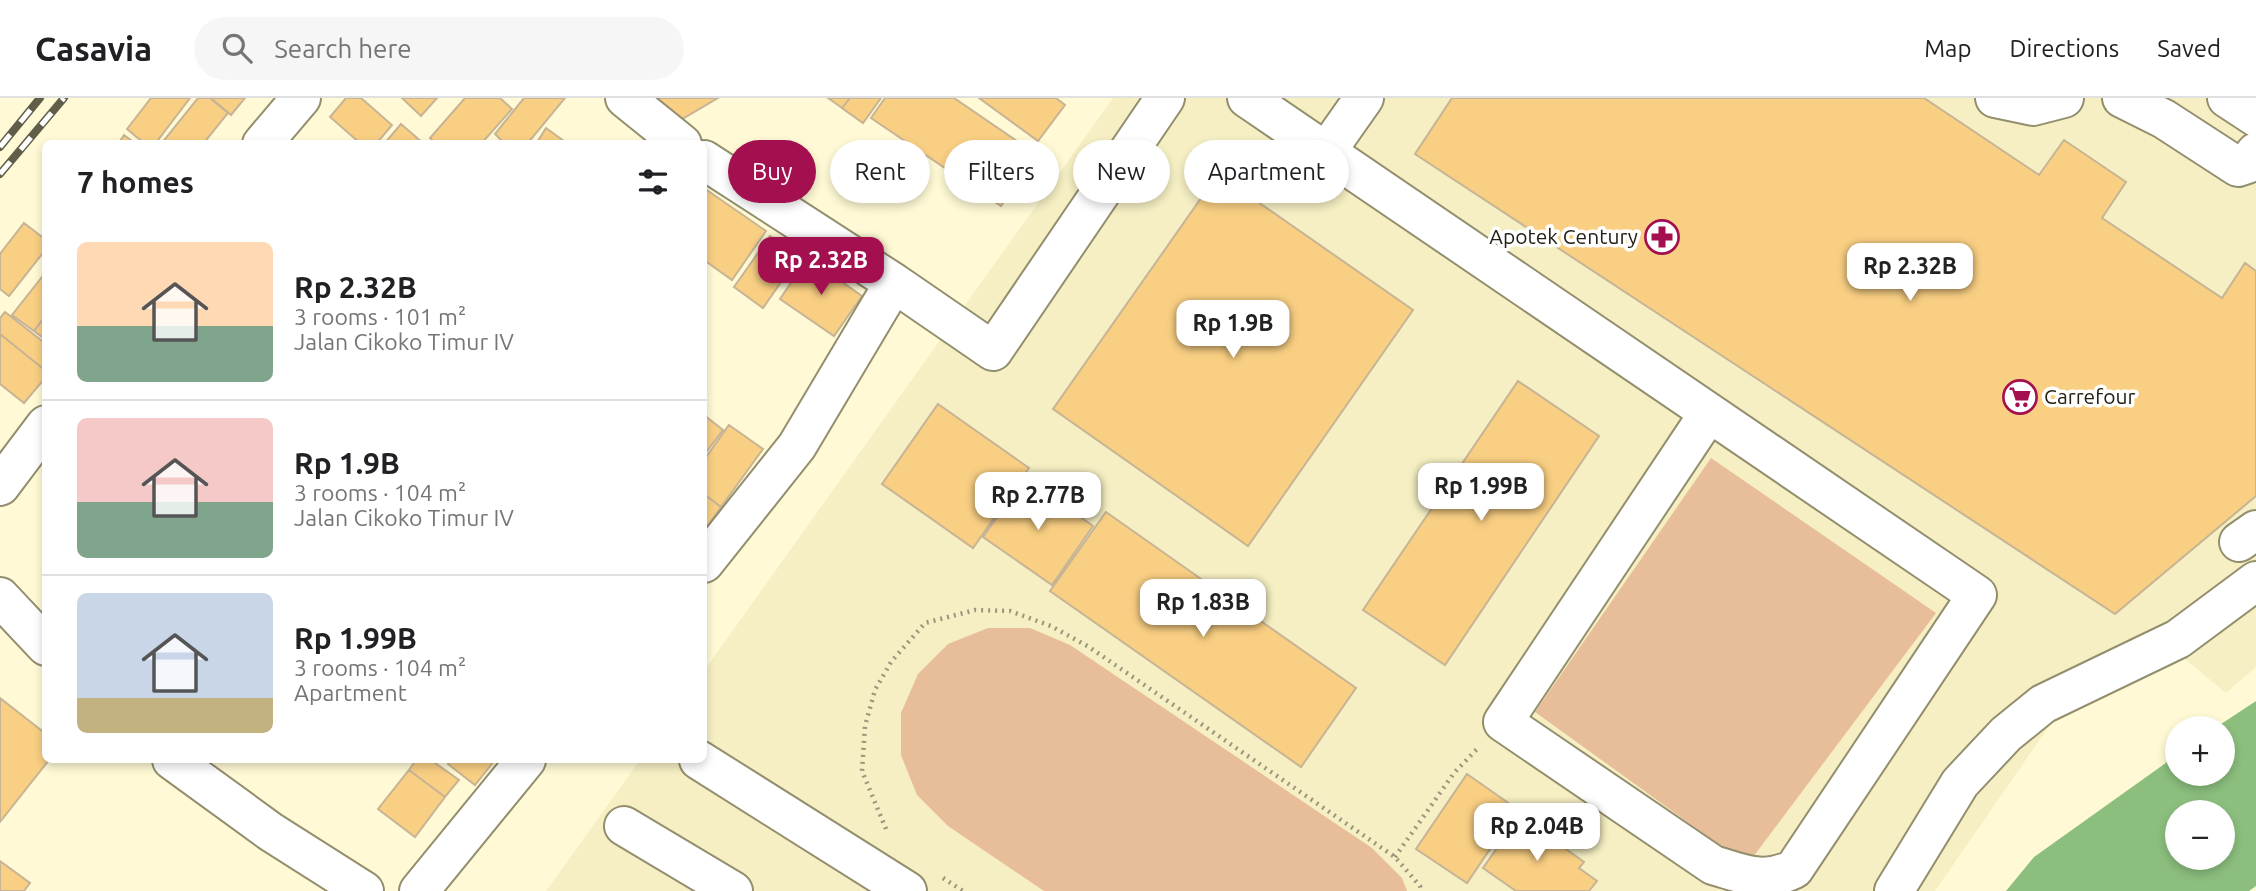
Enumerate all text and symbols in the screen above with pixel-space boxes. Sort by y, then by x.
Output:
search box [194,17,684,80]
icon: search [218,29,256,67]
text: Casavia [35,30,152,67]
text: Search here [274,34,412,63]
text: Map [1924,35,1971,62]
text: Directions [2009,35,2119,62]
text: Saved [2157,35,2221,62]
chip: Buy [728,140,816,203]
chip: Rent [830,140,930,203]
chip: Filters [944,140,1059,203]
chip: New [1073,140,1170,203]
chip: Apartment [1184,140,1349,203]
icon: filters [634,163,672,201]
text: 7 homes [77,165,194,199]
pharmacy icon: Apotek Century [1643,218,1681,256]
place label: Apotek Century [1489,224,1638,248]
pin: Rp 2.32B [749,238,893,297]
pin: Rp 2.32B [1838,244,1982,303]
text: Rp 2.32B [774,247,868,272]
text: Rp 2.32B [1863,253,1957,278]
icon: home [133,270,217,354]
text: Rp 2.32B [294,270,417,304]
pin: Rp 1.9B [1168,300,1298,360]
text: 3 rooms · 101 m² [294,304,466,329]
text: Rp 1.9B [1192,310,1274,335]
text: Jalan Cikoko Timur IV [294,329,514,354]
supermarket icon: Carrefour [2001,378,2039,416]
place label: Carrefour [2044,384,2135,408]
icon: home [133,446,217,530]
text: Rp 1.9B [294,446,400,480]
pin: Rp 1.99B [1409,464,1553,523]
pin: Rp 2.77B [966,472,1110,532]
text: Rp 1.99B [1434,473,1528,498]
text: 3 rooms · 104 m² [294,480,466,505]
text: Rp 2.77B [991,482,1085,507]
text: Jalan Cikoko Timur IV [294,505,514,530]
pin: Rp 1.83B [1131,580,1275,639]
text: Rp 1.83B [1156,589,1250,614]
icon: home [133,621,217,705]
text: Rp 1.99B [294,621,417,655]
text: 3 rooms · 104 m² [294,655,466,680]
text: Apartment [294,680,407,705]
map controls [2165,716,2235,870]
button: + [2165,716,2235,786]
button: − [2165,800,2235,870]
pin: Rp 2.04B [1465,804,1609,863]
text: Rp 2.04B [1490,813,1584,838]

